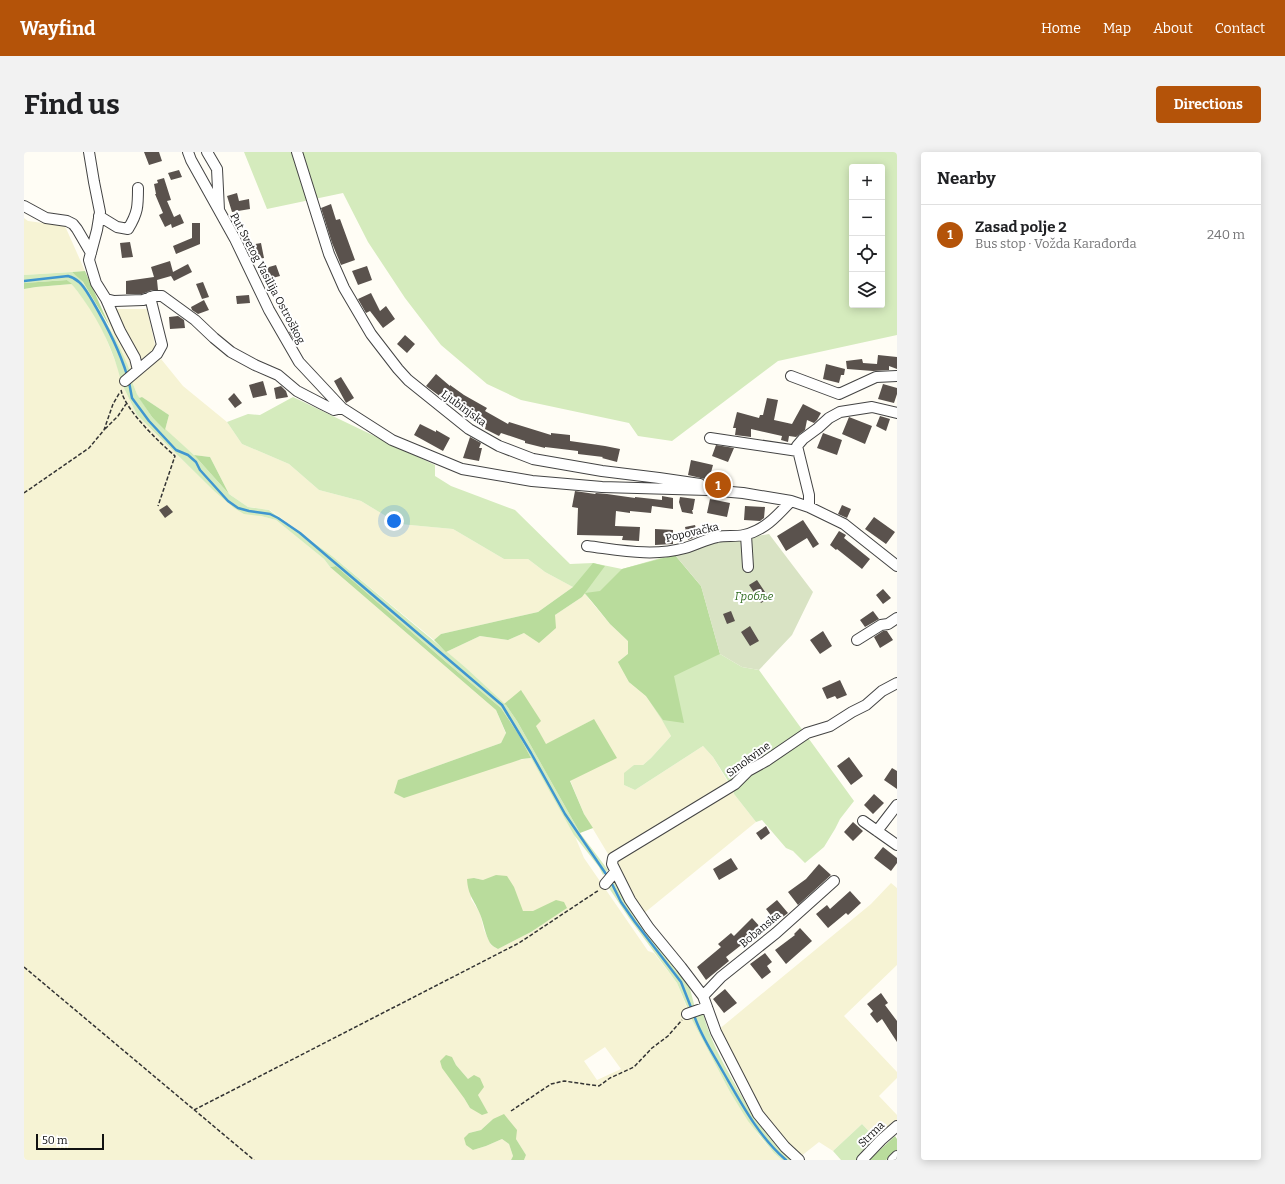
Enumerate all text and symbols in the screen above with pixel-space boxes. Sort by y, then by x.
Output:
text: Wayfind [20,17,96,40]
text: Home [1041,20,1081,37]
text: Map [1103,20,1131,37]
text: About [1153,20,1193,37]
text: Contact [1215,20,1265,37]
button: Directions [1156,86,1261,123]
text: Find us [24,88,120,121]
map controls [849,164,885,308]
button: + [849,164,885,200]
text: Nearby [937,168,996,189]
button: − [849,200,885,236]
street label: Put Svetog Vasilija Ostroškog [227,210,308,346]
text: Zasad polje 2 [975,218,1067,236]
text: 1 [947,227,953,242]
text: 240 m [1207,227,1245,242]
button: locate [849,236,885,272]
text: Bus stop · Vožda Karađorđa [975,236,1137,251]
button: layers [849,272,885,308]
street label: Ljubinjska [439,388,489,429]
pin: 1 [705,470,731,500]
your location [384,511,404,531]
street label: Popovačka [664,520,720,545]
park label: Гробље [735,590,774,603]
street label: Smokvine [724,739,773,780]
street label: Bobanska [737,908,784,950]
street label: Strma [855,1119,887,1150]
scale bar [36,1132,104,1151]
text: 50 m [42,1134,68,1147]

